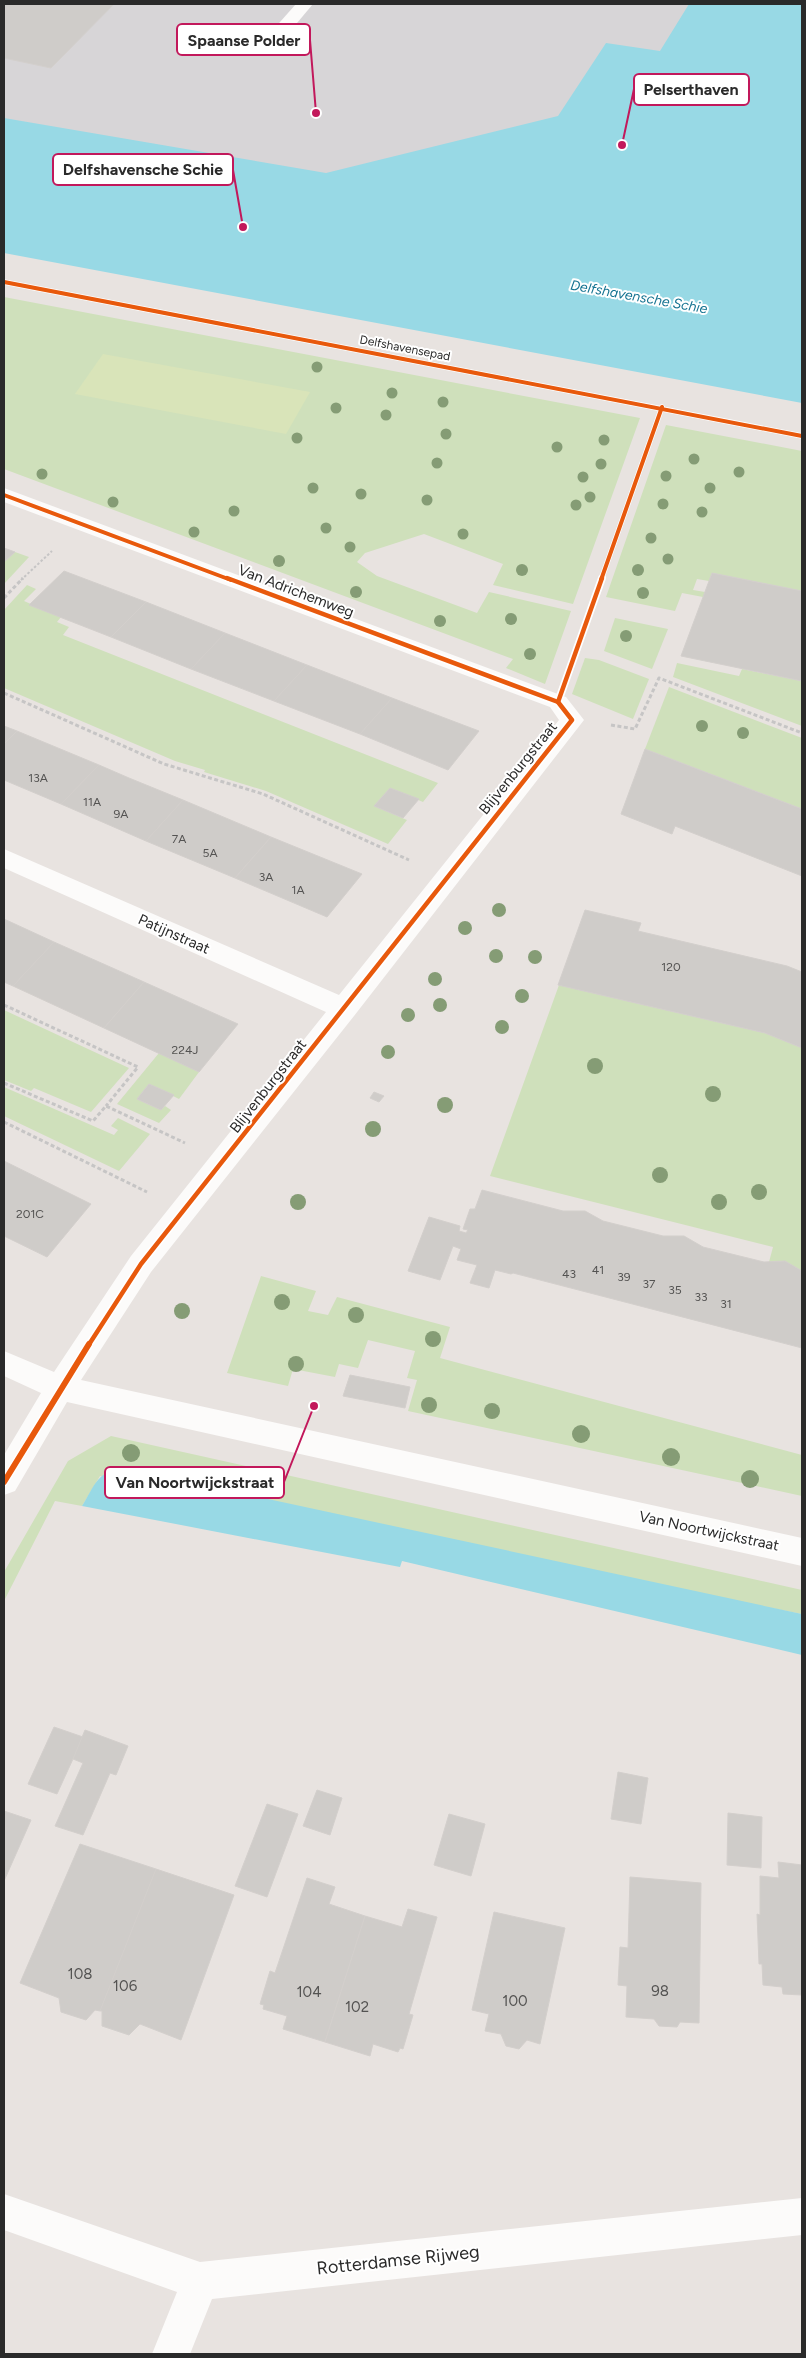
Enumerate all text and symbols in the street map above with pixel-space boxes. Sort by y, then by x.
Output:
callout: Spaanse Polder [177,24,310,55]
text: Spaanse Polder [188,31,300,50]
callout: Pelserthaven [634,74,749,105]
text: Pelserthaven [643,80,739,99]
callout: Delfshavensche Schie [53,154,233,185]
text: Delfshavensche Schie [63,160,223,179]
water label: Delfshavensche Schie [569,277,709,317]
street label: Delfshavensepad [359,332,451,364]
street label: Van Adrichemweg [235,561,357,621]
street label: Blijvenburgstraat [475,718,561,818]
house number: 13A [28,771,48,785]
house number: 11A [83,795,101,809]
house number: 9A [114,807,128,821]
house number: 7A [172,832,186,846]
house number: 5A [202,846,218,860]
house number: 3A [259,870,273,884]
house number: 1A [291,883,305,897]
street label: Patijnstraat [135,910,213,958]
house number: 120 [661,960,681,974]
street label: Blijvenburgstraat [226,1035,310,1136]
house number: 224J [171,1043,199,1057]
house number: 201C [16,1207,44,1221]
house number: 41 [592,1263,604,1277]
house number: 43 [562,1267,576,1281]
house number: 39 [617,1270,631,1284]
house number: 37 [643,1277,656,1291]
house number: 35 [668,1283,682,1297]
house number: 33 [694,1290,708,1304]
house number: 31 [720,1297,732,1311]
callout: Van Noortwijckstraat [105,1467,284,1498]
text: Van Noortwijckstraat [116,1473,274,1492]
street label: Van Noortwijckstraat [637,1507,781,1555]
house number: 108 [67,1965,93,1983]
house number: 106 [113,1977,138,1995]
house number: 98 [651,1982,669,2000]
house number: 104 [296,1983,322,2001]
house number: 100 [502,1992,528,2010]
house number: 102 [345,1998,369,2016]
street label: Rotterdamse Rijweg [316,2241,480,2279]

